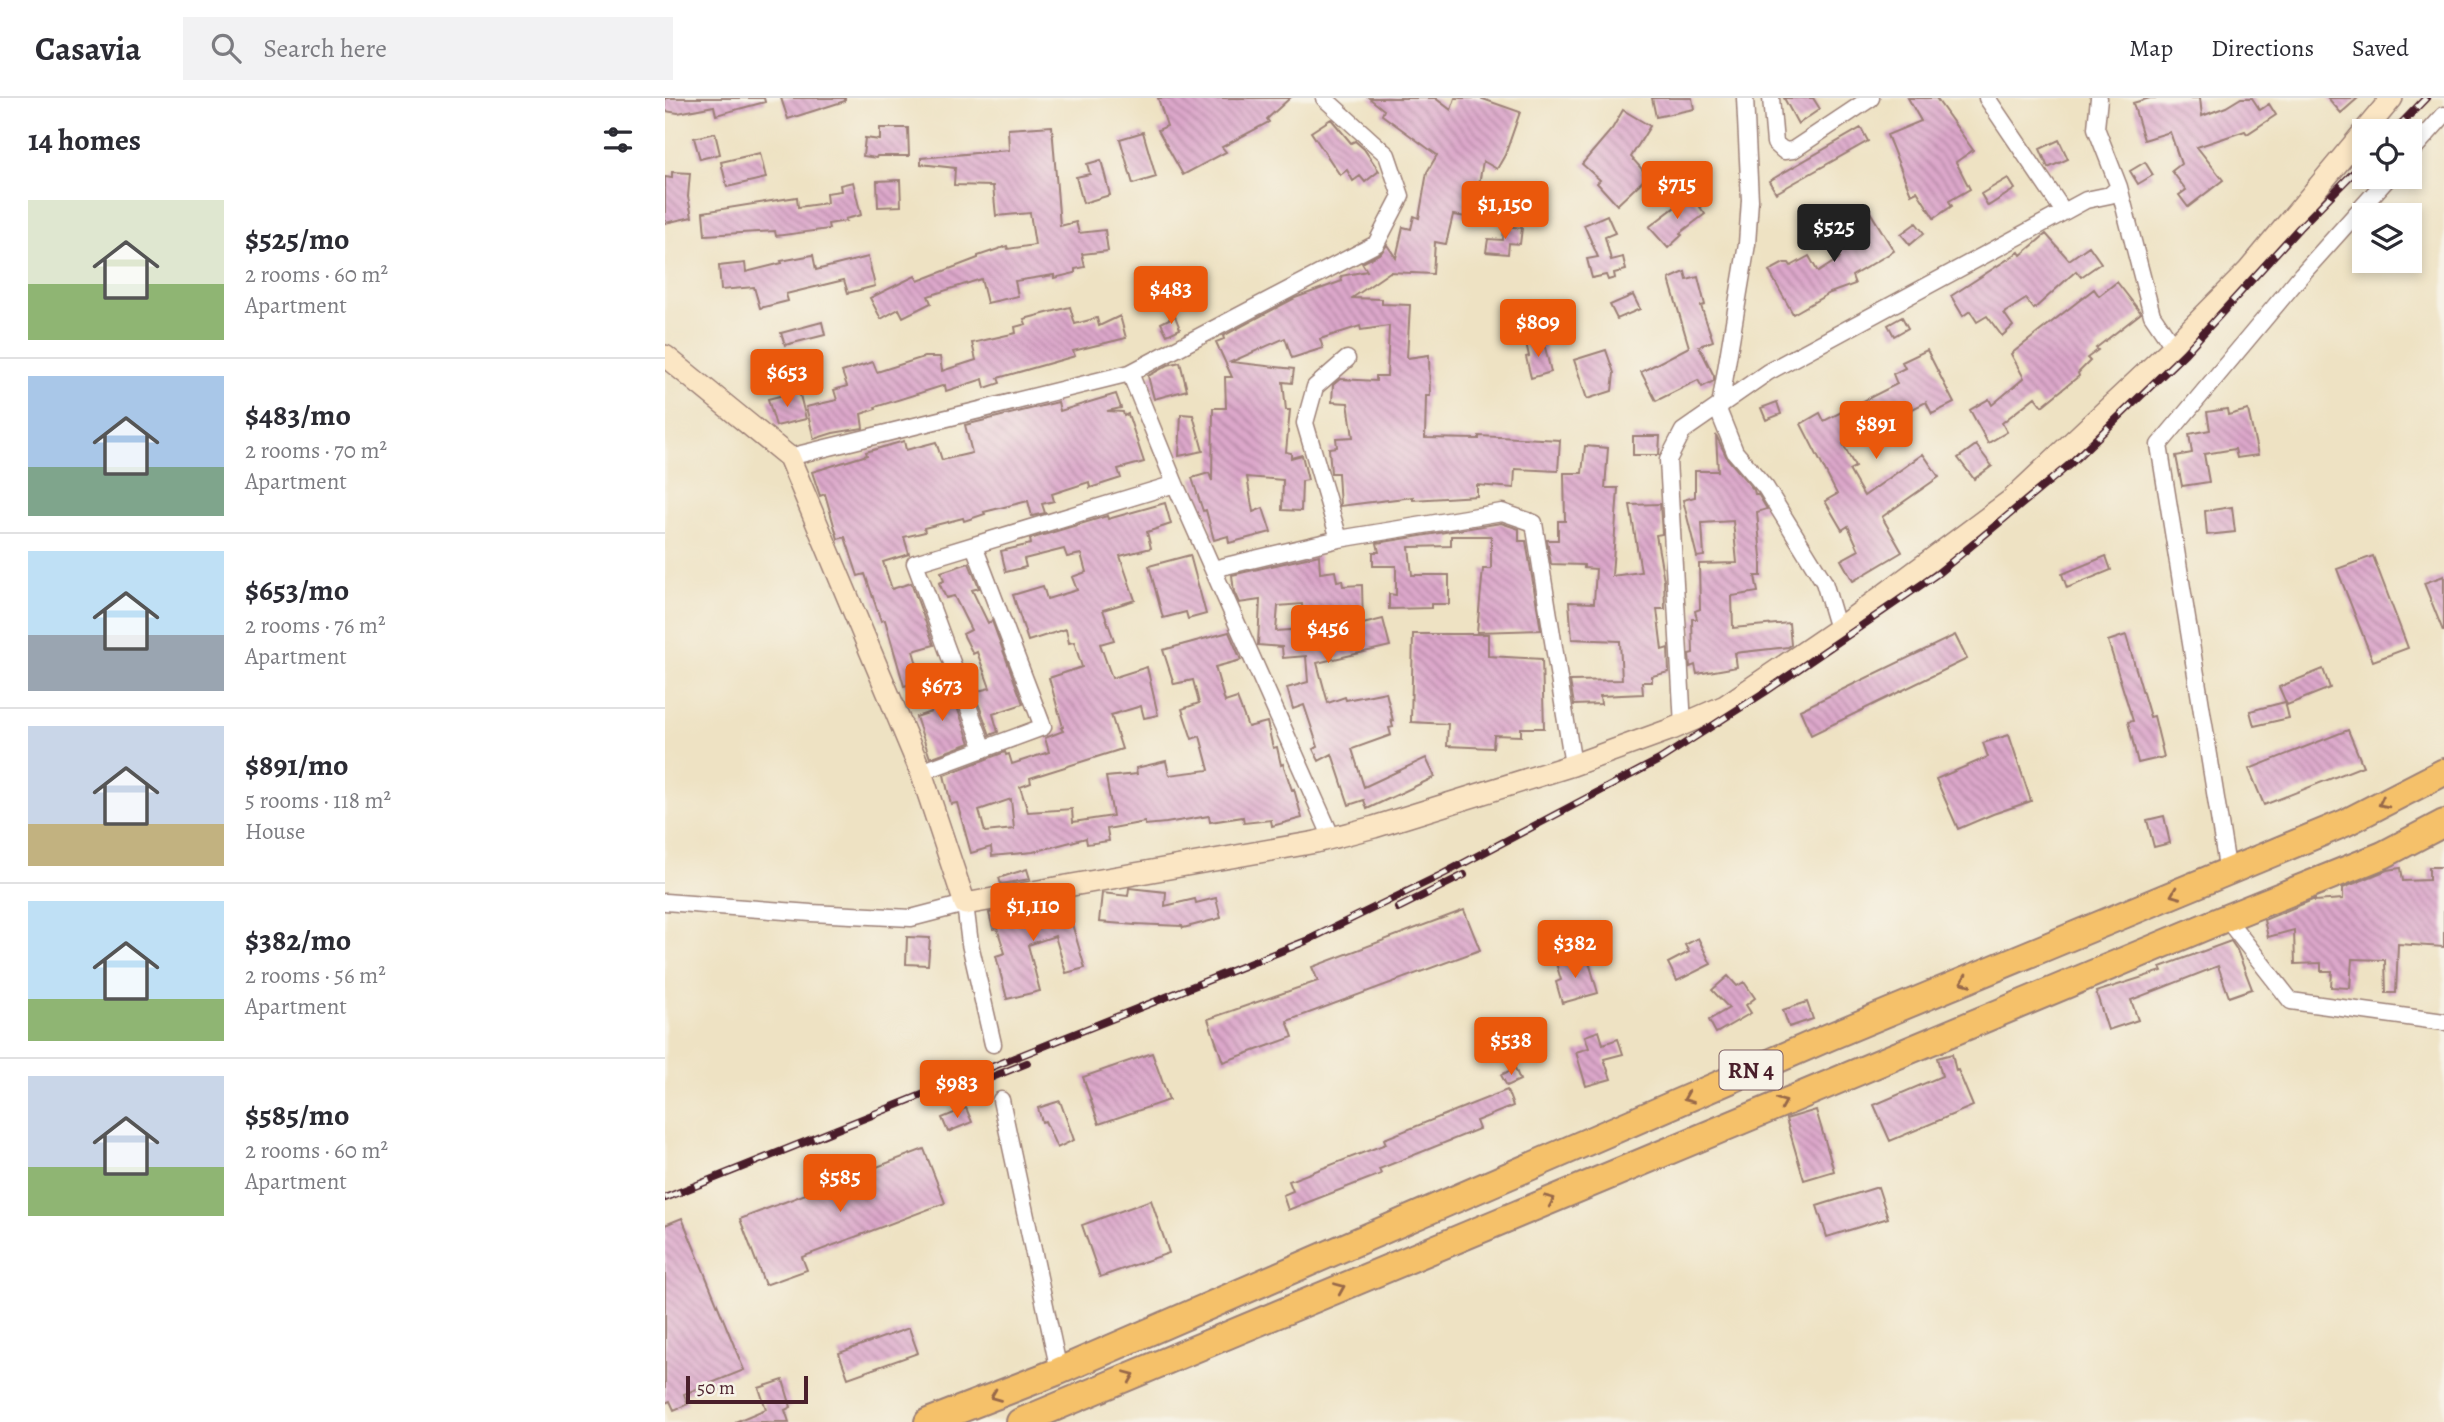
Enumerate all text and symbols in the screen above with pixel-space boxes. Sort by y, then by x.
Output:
search box [183,17,673,80]
text: Casavia [35,26,141,71]
icon: search [207,29,245,67]
text: Search here [263,31,387,66]
text: Map [2129,32,2173,64]
text: Directions [2211,32,2314,64]
text: Saved [2352,32,2409,64]
map controls [2352,119,2422,273]
button: locate [2352,119,2422,189]
text: 14 homes [28,120,141,160]
icon: filters [599,121,637,159]
pin: $715 [1636,162,1718,221]
text: $715 [1658,168,1696,199]
pin: $1,150 [1448,181,1562,241]
text: $1,150 [1478,188,1532,219]
button: layers [2352,203,2422,273]
pin: $525 [1793,204,1875,264]
text: $525 [1813,211,1855,242]
text: $525/mo [245,219,350,259]
icon: home [84,228,168,312]
text: 2 rooms · 60 m² [245,259,388,290]
pin: $483 [1130,266,1212,326]
text: $483 [1150,273,1192,304]
text: Apartment [245,290,347,321]
pin: $809 [1497,300,1579,359]
text: $809 [1516,306,1560,337]
pin: $653 [746,350,828,409]
text: $653 [766,356,808,387]
text: $483/mo [245,395,351,435]
pin: $891 [1835,402,1917,461]
icon: home [84,404,168,488]
text: $891 [1856,408,1896,439]
text: 2 rooms · 70 m² [245,435,387,466]
text: Apartment [245,466,347,497]
text: $653/mo [245,570,349,610]
icon: home [84,579,168,663]
pin: $456 [1287,606,1369,665]
text: 2 rooms · 76 m² [245,610,386,641]
text: $456 [1307,612,1349,643]
text: Apartment [245,641,347,672]
pin: $673 [901,664,983,723]
text: $673 [921,670,963,701]
text: $891/mo [245,745,349,785]
icon: home [84,754,168,838]
text: 5 rooms · 118 m² [245,785,391,816]
one-way arrow [2378,795,2391,808]
text: House [245,816,305,847]
pin: $1,110 [976,884,1090,943]
one-way arrow [2170,886,2182,900]
text: $1,110 [1006,890,1060,921]
text: $382/mo [245,920,351,960]
pin: $382 [1534,920,1616,980]
text: $382 [1554,927,1596,958]
icon: home [84,929,168,1013]
text: 2 rooms · 56 m² [245,960,386,991]
one-way arrow [1960,973,1972,987]
text: Apartment [245,991,347,1022]
pin: $538 [1470,1018,1552,1077]
text: $538 [1490,1024,1532,1055]
road number: RN 4 [1719,1051,1783,1090]
pin: $983 [916,1060,998,1120]
text: $983 [936,1067,978,1098]
one-way arrow [1682,1090,1695,1104]
text: $585/mo [245,1095,350,1135]
one-way arrow [1775,1098,1787,1112]
icon: home [84,1104,168,1188]
text: 2 rooms · 60 m² [245,1135,388,1166]
pin: $585 [799,1154,881,1214]
text: $585 [819,1161,861,1192]
text: Apartment [245,1166,347,1197]
one-way arrow [1543,1195,1555,1209]
one-way arrow [1332,1282,1345,1296]
one-way arrow [1123,1370,1135,1384]
scale bar [686,1373,809,1405]
text: 50 m [697,1375,735,1401]
one-way arrow [990,1387,1002,1401]

